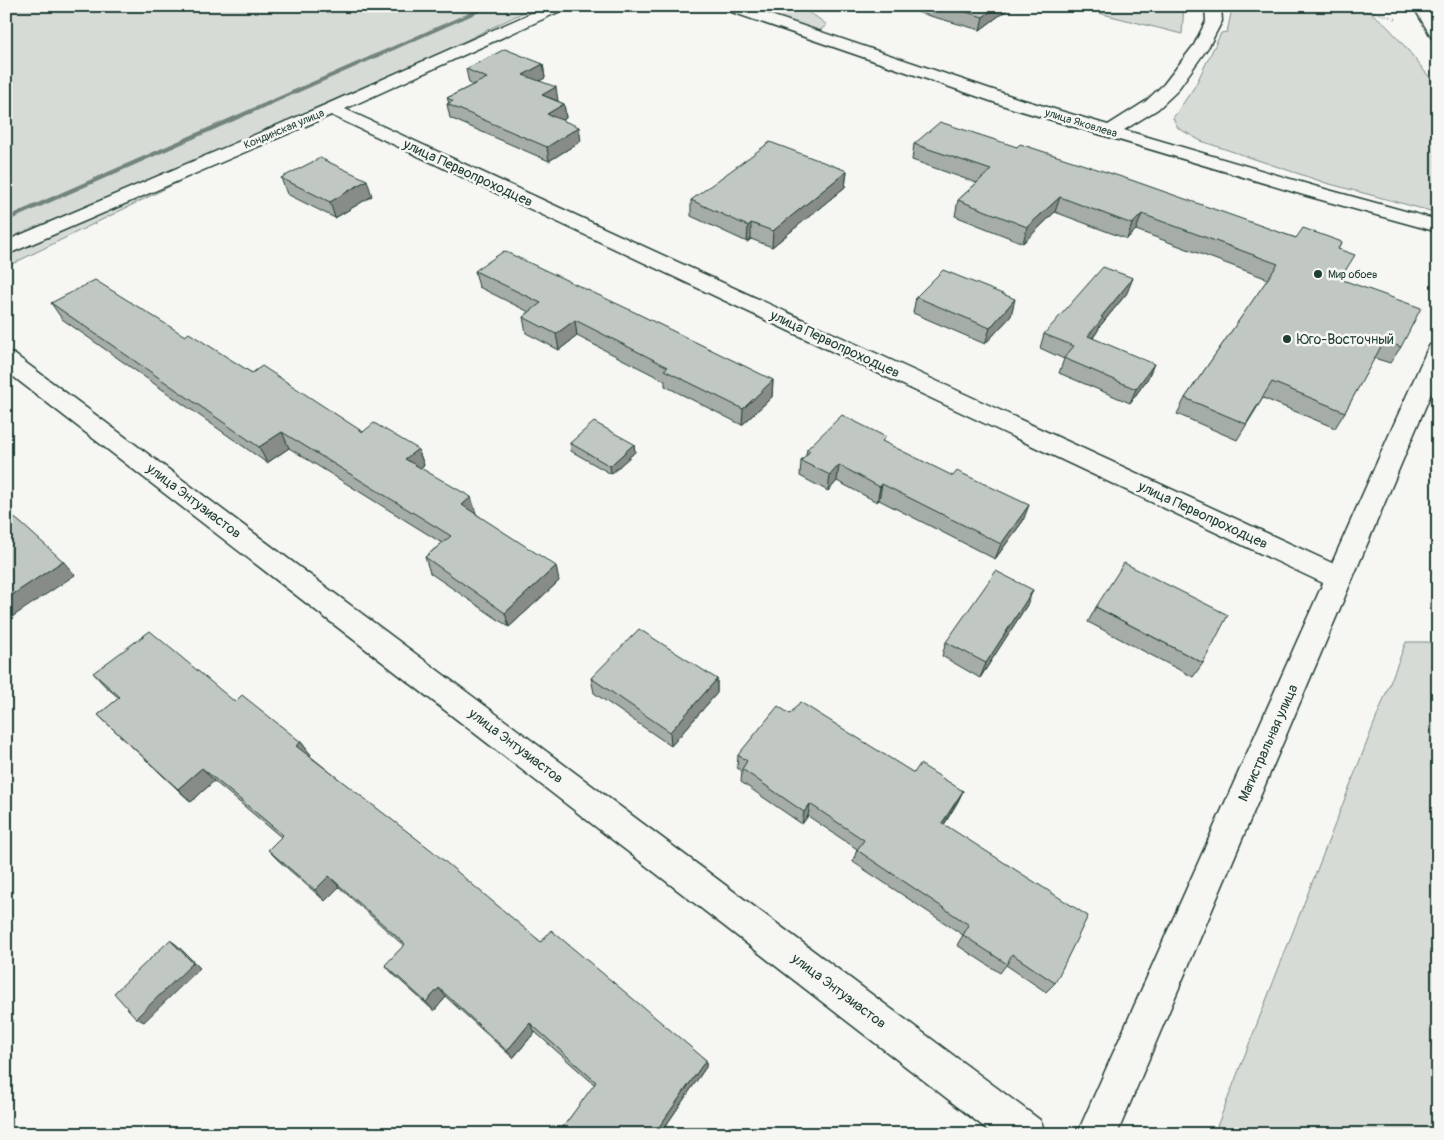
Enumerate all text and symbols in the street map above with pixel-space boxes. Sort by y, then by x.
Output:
street label: Кондинская улица [242,106,326,152]
street label: улица Яковлева [1042,106,1119,140]
street label: улица Первопроходцев [400,135,536,211]
marker: Мир обоев [1312,268,1324,280]
place label: Мир обоев [1328,268,1377,281]
street label: улица Первопроходцев [767,306,903,382]
place label: Юго-Восточный [1297,331,1394,348]
marker: Юго-Восточный [1281,333,1293,345]
street label: улица Энтузиастов [143,459,245,542]
street label: улица Первопроходцев [1135,477,1271,553]
street label: Магистральная улица [1235,682,1301,804]
street label: улица Энтузиастов [465,704,567,787]
street label: улица Энтузиастов [788,949,890,1032]

